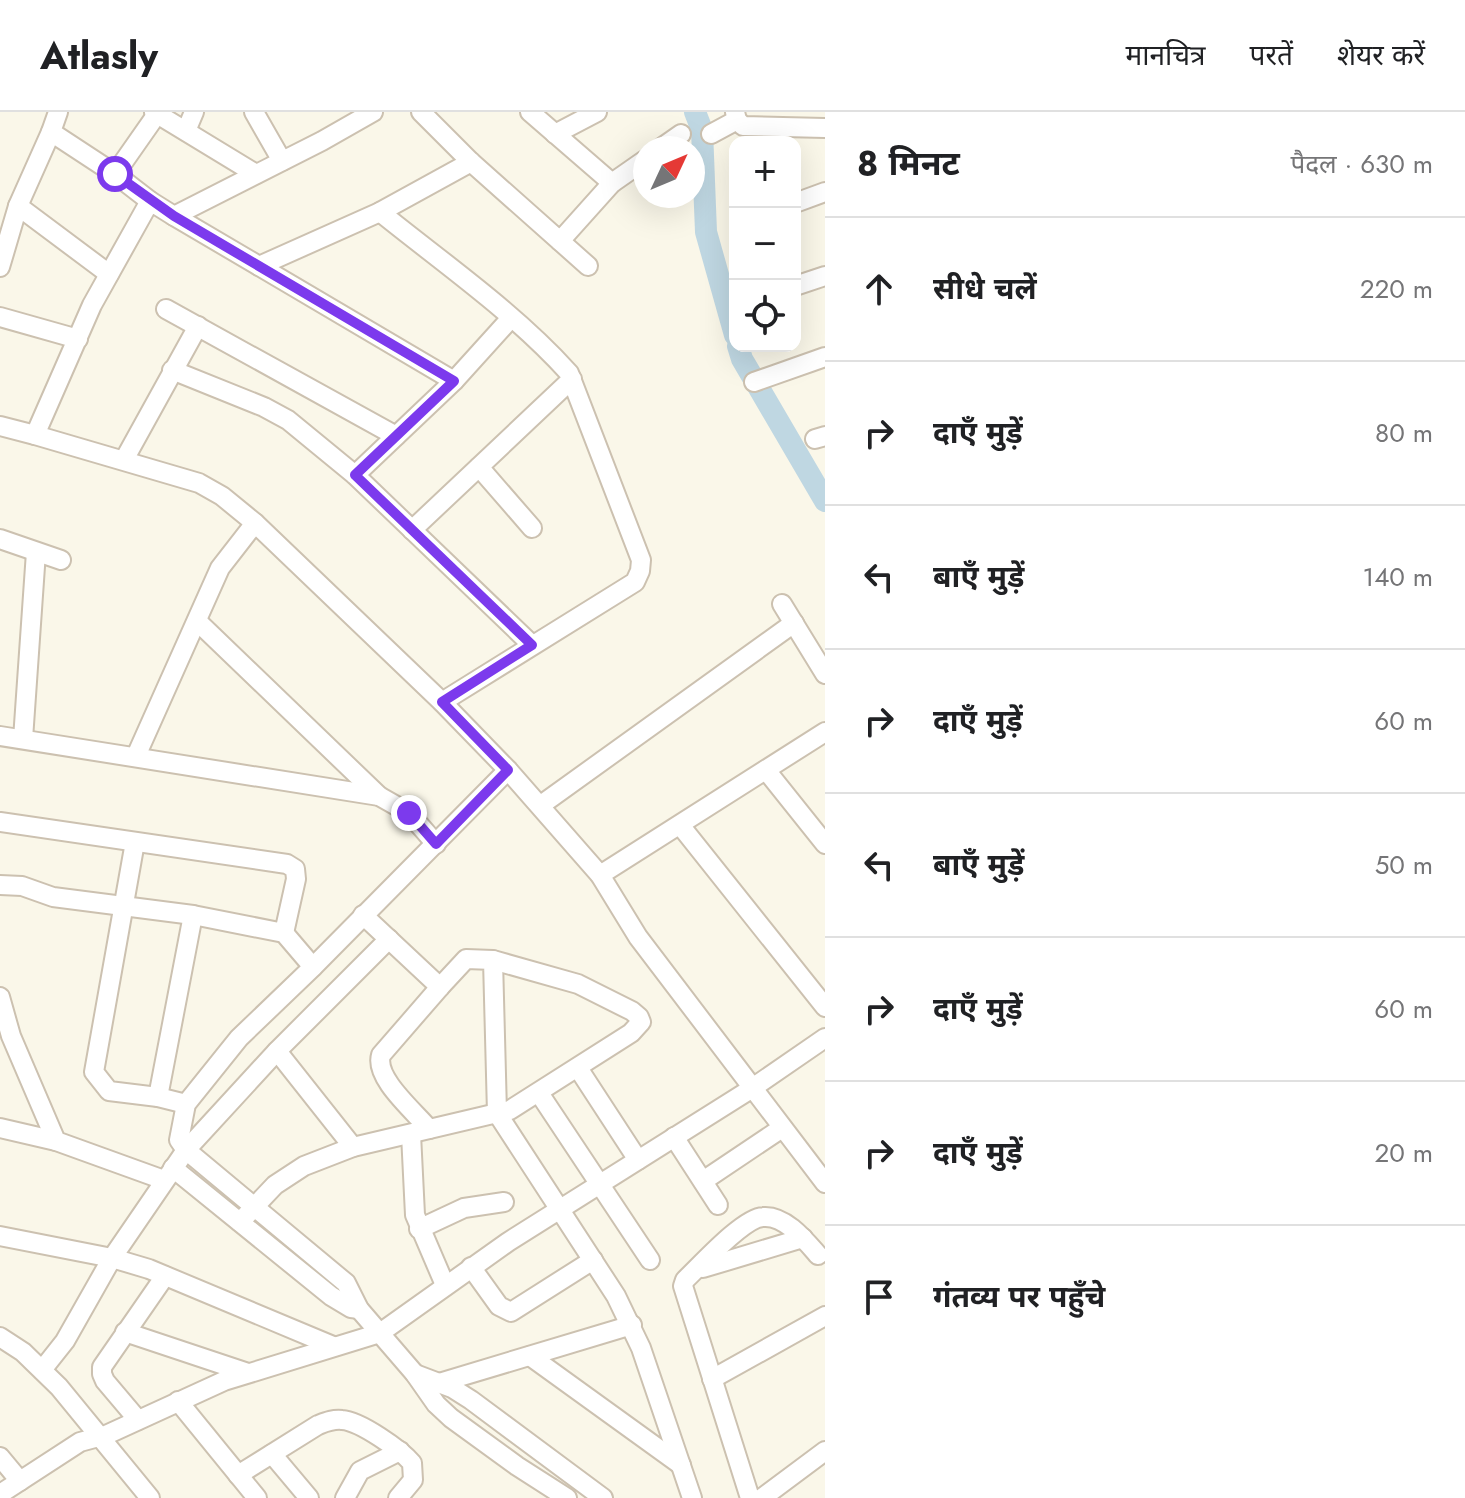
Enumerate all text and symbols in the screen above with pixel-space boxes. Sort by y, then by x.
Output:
text: Atlasly [40,28,158,83]
text: मानचित्र [1126,35,1206,76]
text: परतें [1250,35,1293,76]
text: शेयर करें [1337,35,1425,76]
north arrow [633,136,705,208]
map controls [729,136,801,352]
button: + [729,136,801,208]
text: 8 मिनट [857,139,960,188]
text: पैदल · 630 m [1291,145,1433,183]
route start [97,156,133,192]
button: − [729,208,801,280]
icon: ahead [857,267,901,311]
text: सीधे चलें [933,267,1037,310]
text: 220 m [1360,270,1433,308]
button: locate [729,280,801,352]
icon: right [857,411,901,455]
text: दाएँ मुड़ें [933,411,1023,454]
text: 80 m [1375,414,1433,452]
icon: left [857,555,901,599]
text: बाएँ मुड़ें [933,555,1024,598]
text: 140 m [1362,558,1433,596]
icon: right [857,699,901,743]
text: दाएँ मुड़ें [933,699,1023,742]
text: 60 m [1374,702,1433,740]
route end [391,795,427,831]
icon: left [857,843,901,887]
text: बाएँ मुड़ें [933,843,1024,886]
text: 50 m [1375,846,1433,884]
icon: right [857,987,901,1031]
text: दाएँ मुड़ें [933,987,1023,1030]
text: 60 m [1374,990,1433,1028]
icon: right [857,1131,901,1175]
text: दाएँ मुड़ें [933,1131,1023,1174]
text: 20 m [1375,1134,1433,1172]
icon: arrive [857,1275,901,1319]
text: गंतव्य पर पहुँचे [933,1275,1105,1318]

